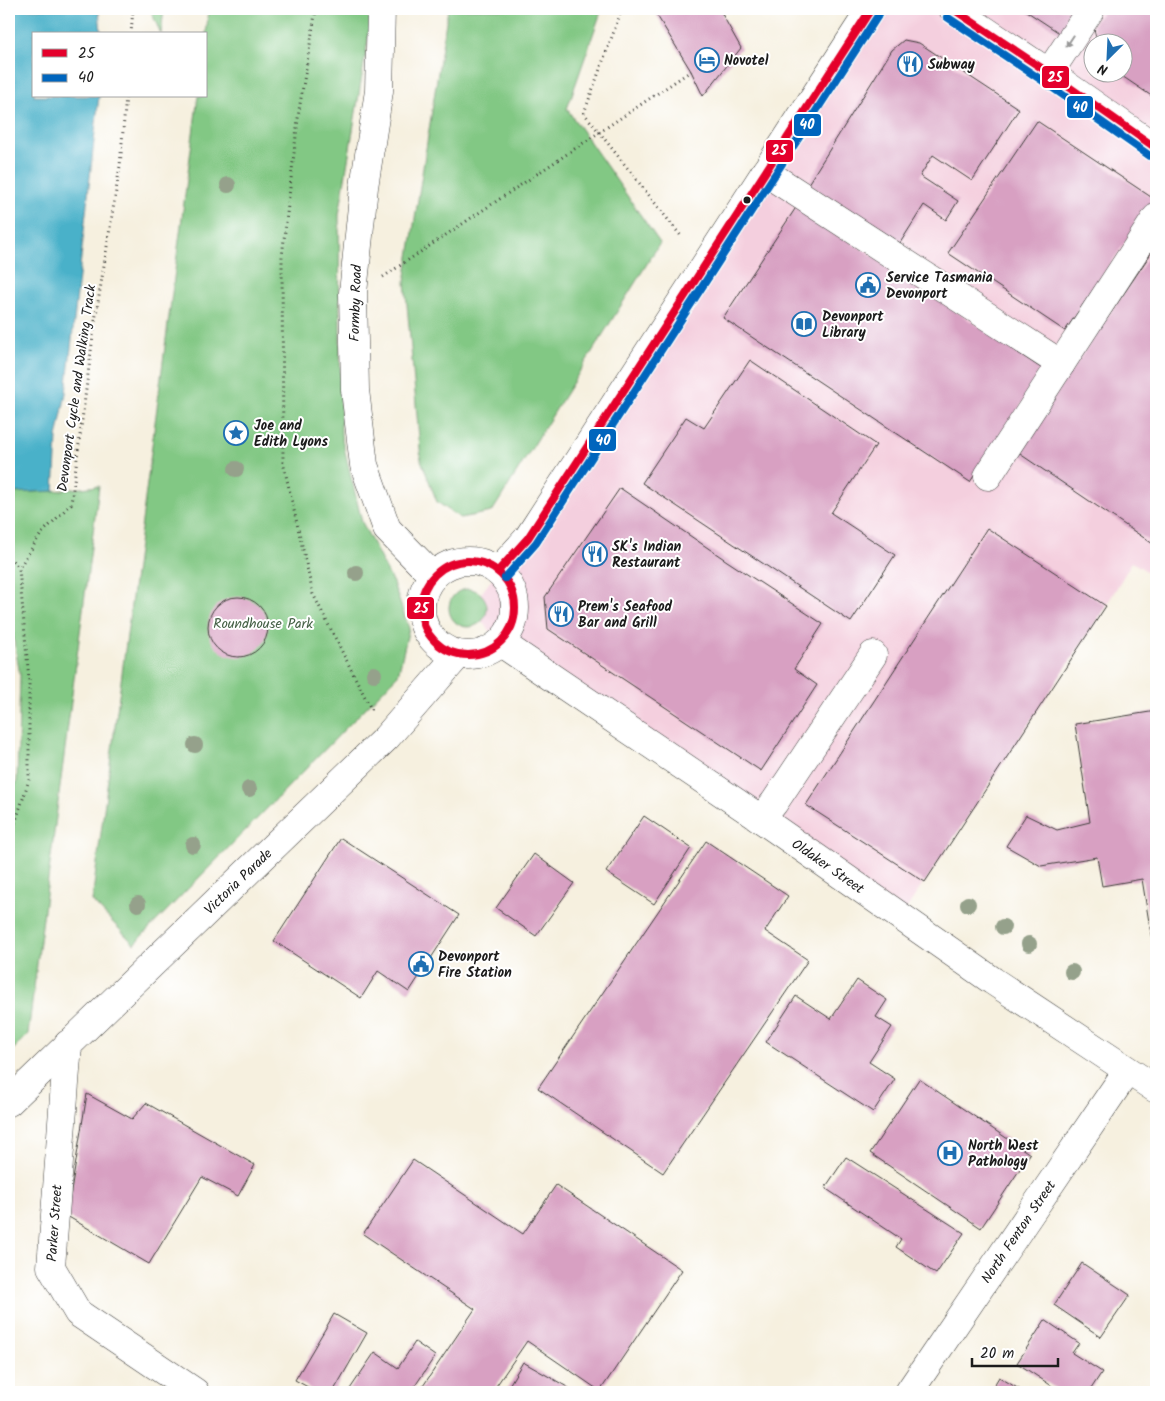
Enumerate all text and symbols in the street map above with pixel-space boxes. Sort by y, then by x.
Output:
legend [32,32,208,98]
north arrow [1082,32,1132,82]
one-way arrow [1066,34,1075,48]
text: 25 [78,42,96,66]
hotel icon: Novotel [694,47,720,73]
place label: Novotel [724,50,769,72]
restaurant icon: Subway [897,51,923,77]
place label: Subway [928,54,976,76]
text: N [1094,57,1112,81]
line badge: 25 [1041,65,1070,89]
text: 40 [78,66,94,90]
text: 25 [1047,67,1065,89]
line badge: 40 [1066,95,1094,119]
text: 40 [1073,97,1088,119]
line badge: 40 [793,113,822,137]
text: 40 [800,114,815,136]
line badge: 25 [765,139,794,163]
text: 25 [771,140,789,162]
unlabelled marker [742,195,752,205]
street label: Formby Road [344,263,368,342]
place label: Service Tasmania Devonport [886,267,993,305]
public building icon: Service Tasmania Devonport [855,272,881,298]
street label: Devonport Cycle and Walking Track [52,283,102,493]
place label: Devonport Library [822,306,884,344]
library icon: Devonport Library [791,311,817,337]
place label: Joe and Edith Lyons [254,415,329,453]
place icon: Joe and Edith Lyons [223,420,249,446]
line badge: 40 [588,428,617,452]
text: 40 [596,430,611,452]
place label: SK's Indian Restaurant [612,536,682,574]
restaurant icon: SK's Indian Restaurant [582,541,608,567]
line badge: 25 [406,596,435,620]
place label: Prem's Seafood Bar and Grill [578,596,673,634]
text: 25 [413,598,431,620]
restaurant icon: Prem's Seafood Bar and Grill [548,601,574,627]
park label: Roundhouse Park [213,613,313,635]
street label: Oldaker Street [787,834,869,900]
street label: Victoria Parade [199,843,278,920]
place label: Devonport Fire Station [438,946,512,984]
public building icon: Devonport Fire Station [408,951,434,977]
place label: North West Pathology [968,1135,1039,1173]
hospital icon: North West Pathology [937,1140,963,1166]
street label: North Fenton Street [976,1176,1062,1288]
street label: Parker Street [41,1183,69,1262]
scale bar [972,1336,1059,1368]
text: 20 m [980,1342,1014,1366]

